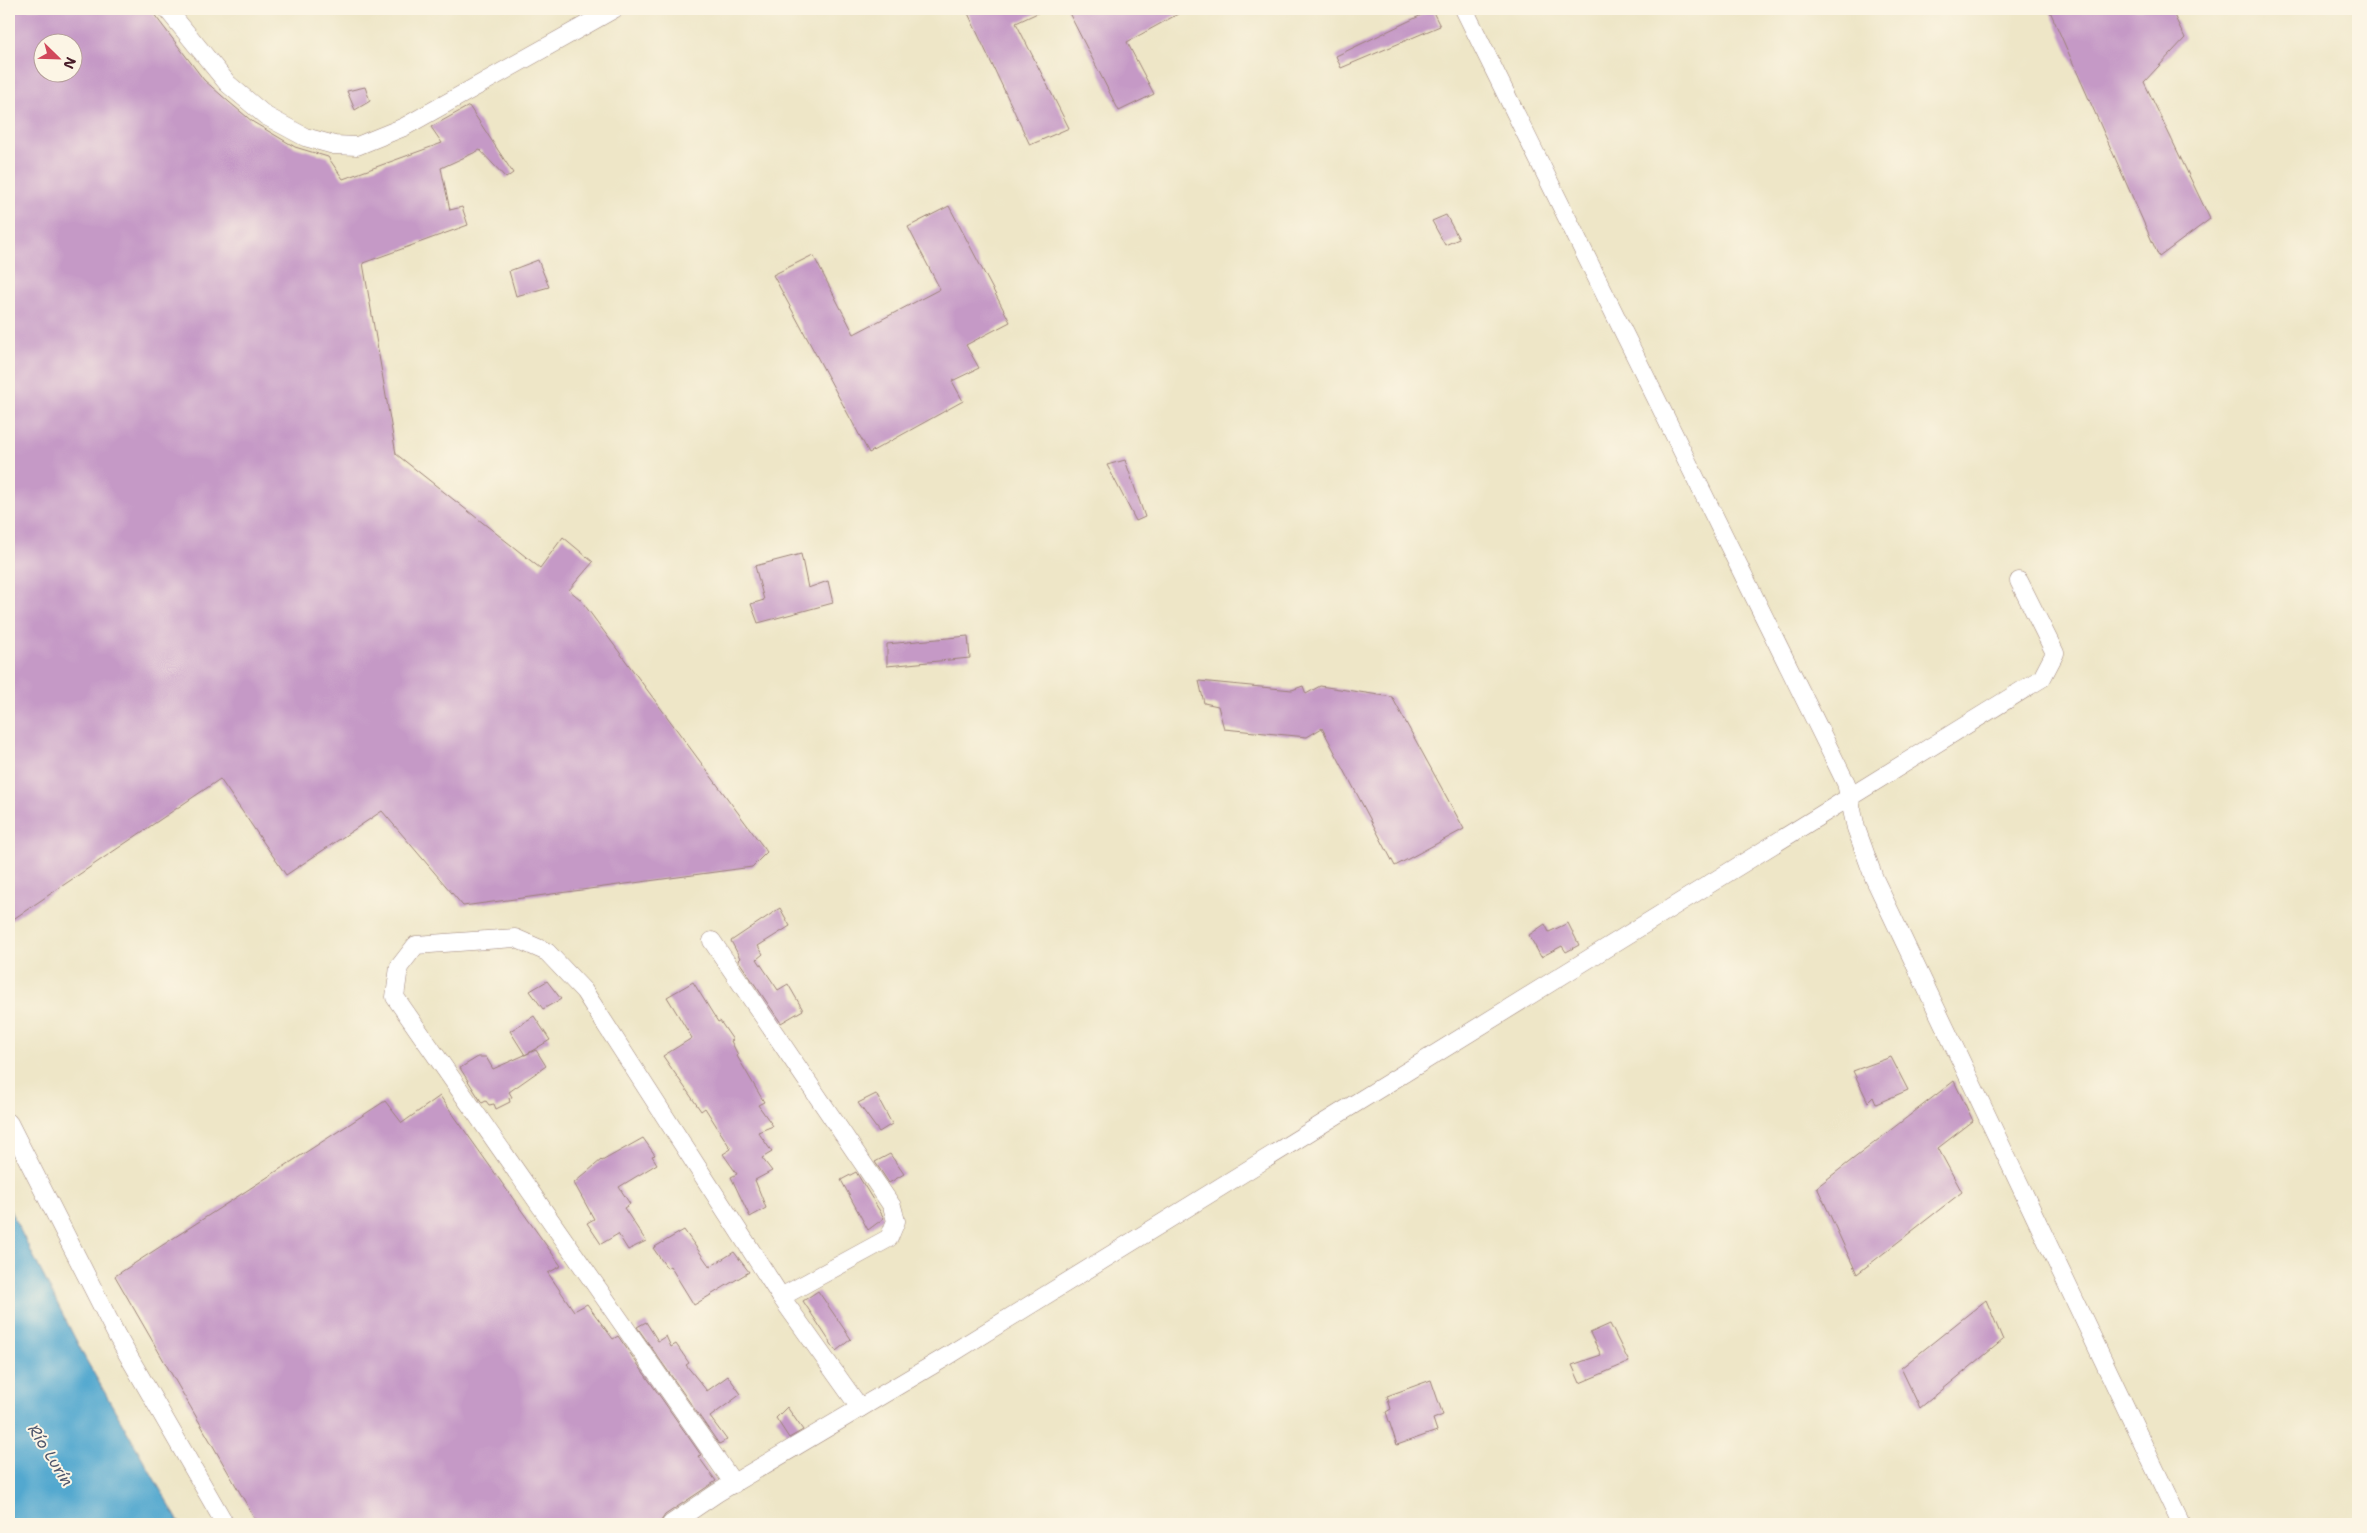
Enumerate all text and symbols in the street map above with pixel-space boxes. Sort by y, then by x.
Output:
north arrow [32,32,82,82]
text: N [60,54,80,72]
water label: Río Lurín [23,1420,78,1490]

